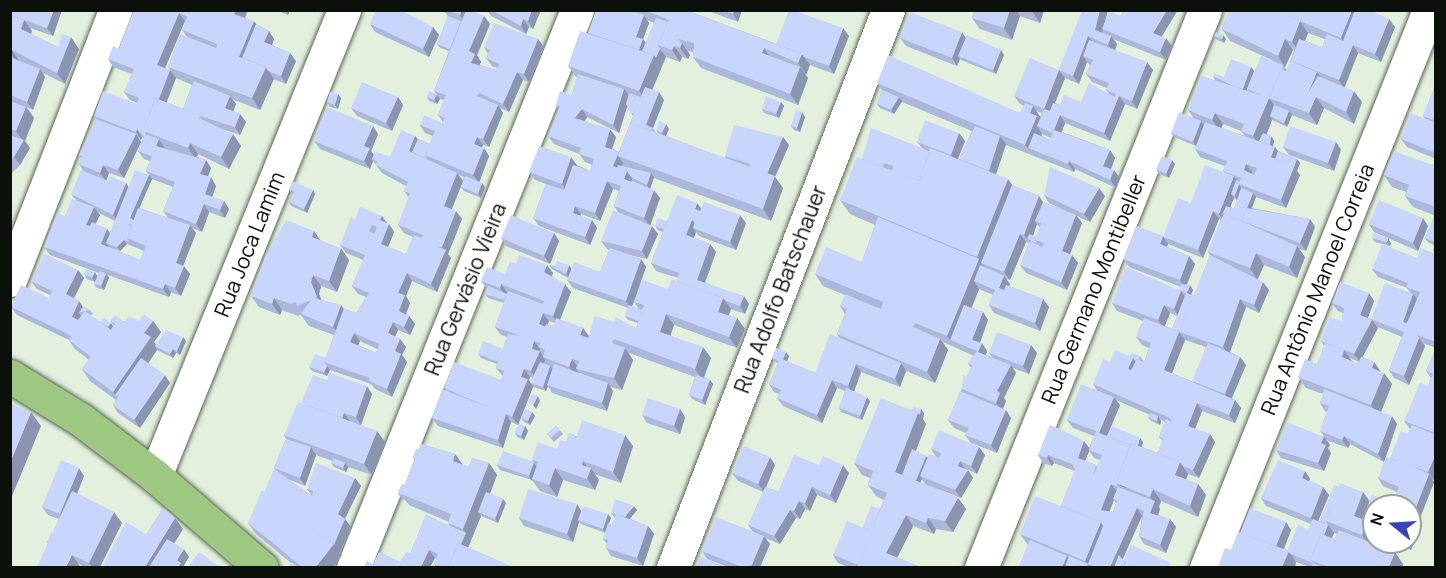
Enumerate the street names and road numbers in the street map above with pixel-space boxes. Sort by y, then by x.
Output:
street label: Rua Antônio Manoel Correia [1255,160,1379,418]
street label: Rua Joca Lamim [208,168,290,320]
street label: Rua Germano Montibeller [1035,171,1151,407]
street label: Rua Adolfo Batschauer [729,182,831,396]
street label: Rua Gervásio Vieira [419,199,511,379]

